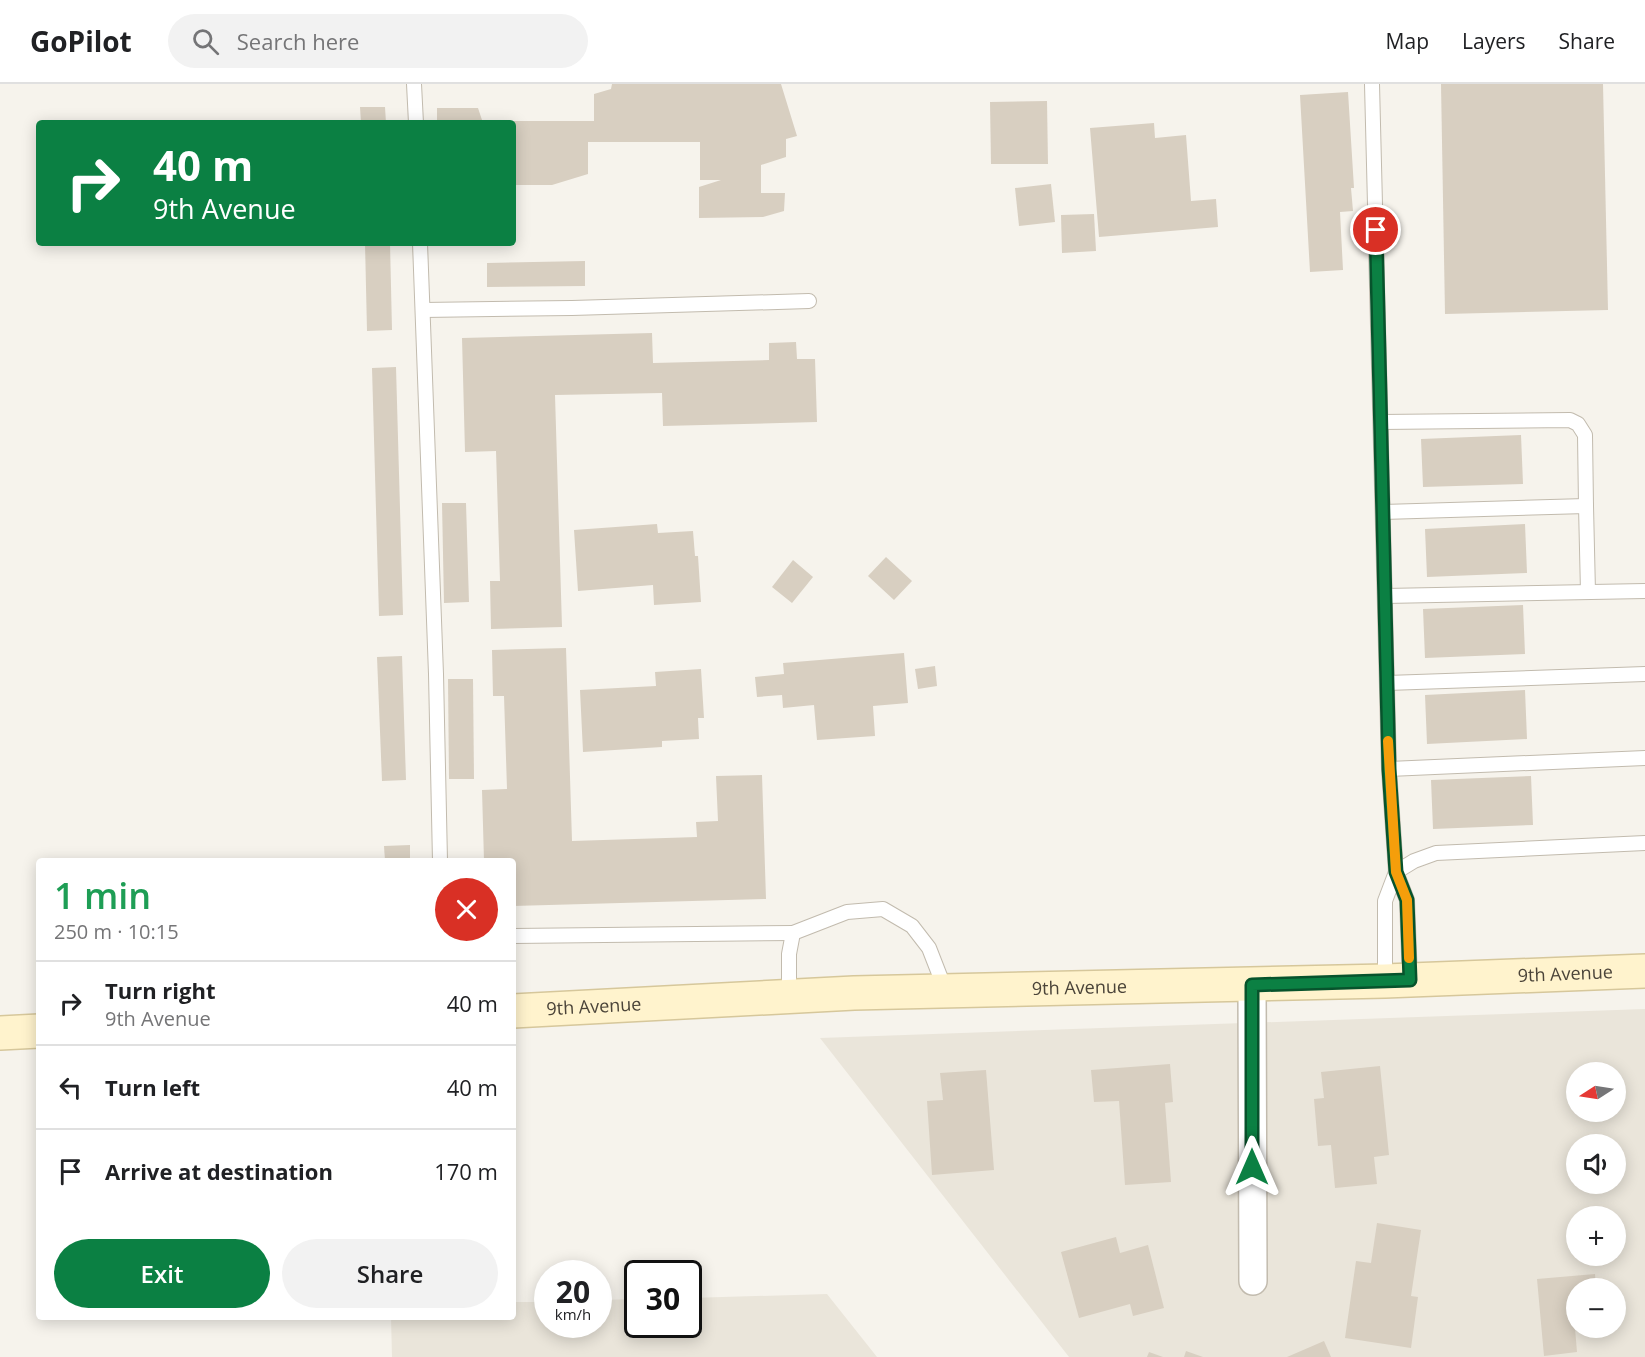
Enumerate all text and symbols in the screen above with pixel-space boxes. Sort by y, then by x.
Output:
search box [168,14,588,68]
text: GoPilot [30,22,132,60]
icon: search [189,25,222,58]
text: Search here [237,26,359,56]
text: Map [1386,27,1429,55]
text: Layers [1462,27,1526,55]
text: Share [1559,27,1615,55]
text: 40 m [153,136,253,193]
icon: right [54,144,132,222]
text: 9th Avenue [153,190,296,227]
pin [1350,204,1401,255]
icon: arrive [1359,213,1392,246]
text: 1 min [54,871,151,920]
button: close [435,878,498,941]
text: 250 m · 10:15 [54,918,179,945]
street label: 9th Avenue [1517,959,1613,987]
street label: 9th Avenue [1032,974,1127,1000]
text: Turn right [105,975,216,1005]
icon: right [54,987,87,1020]
text: 40 m [447,988,498,1018]
street label: 9th Avenue [546,991,642,1020]
text: 9th Avenue [105,1005,211,1032]
north arrow [1566,1062,1626,1122]
map controls [1566,1062,1626,1338]
icon: left [54,1071,87,1104]
text: Turn left [105,1072,200,1102]
text: 40 m [447,1072,498,1102]
button: sound [1566,1134,1626,1194]
position arrow [1220,1135,1284,1199]
icon: arrive [54,1155,87,1188]
text: Arrive at destination [105,1156,333,1186]
text: 170 m [434,1156,498,1186]
button: + [1566,1206,1626,1266]
button: Exit [54,1239,270,1308]
button: Share [282,1239,498,1308]
speed limit sign: 30 [624,1260,702,1338]
text: 20 [556,1271,590,1312]
button: − [1566,1278,1626,1338]
text: km/h [555,1304,591,1324]

